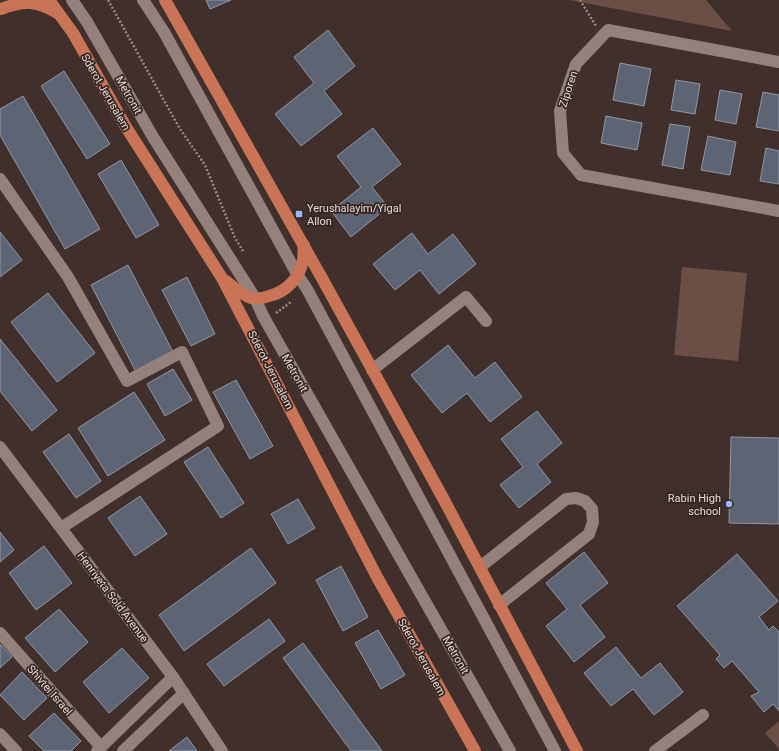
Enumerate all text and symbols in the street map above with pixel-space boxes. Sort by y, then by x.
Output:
street label: Sderot Jerusalem [78,52,133,133]
street label: Ziporen [557,69,580,109]
street label: Metronit [113,74,145,117]
place label: Yerushalayim/Yigal Allon [307,202,401,228]
marker: Yerushalayim/Yigal Allon [294,209,304,219]
street label: Sderot Jerusalem [245,329,296,412]
street label: Metronit [279,352,311,395]
place label: Rabin High school [668,492,721,518]
marker: Rabin High school [724,499,734,509]
street label: Henriyeta Sold Avenue [74,550,151,645]
street label: Sderot Jerusalem [395,616,448,698]
street label: Metronit [440,634,472,677]
street label: Shivtei Israel [24,663,75,718]

